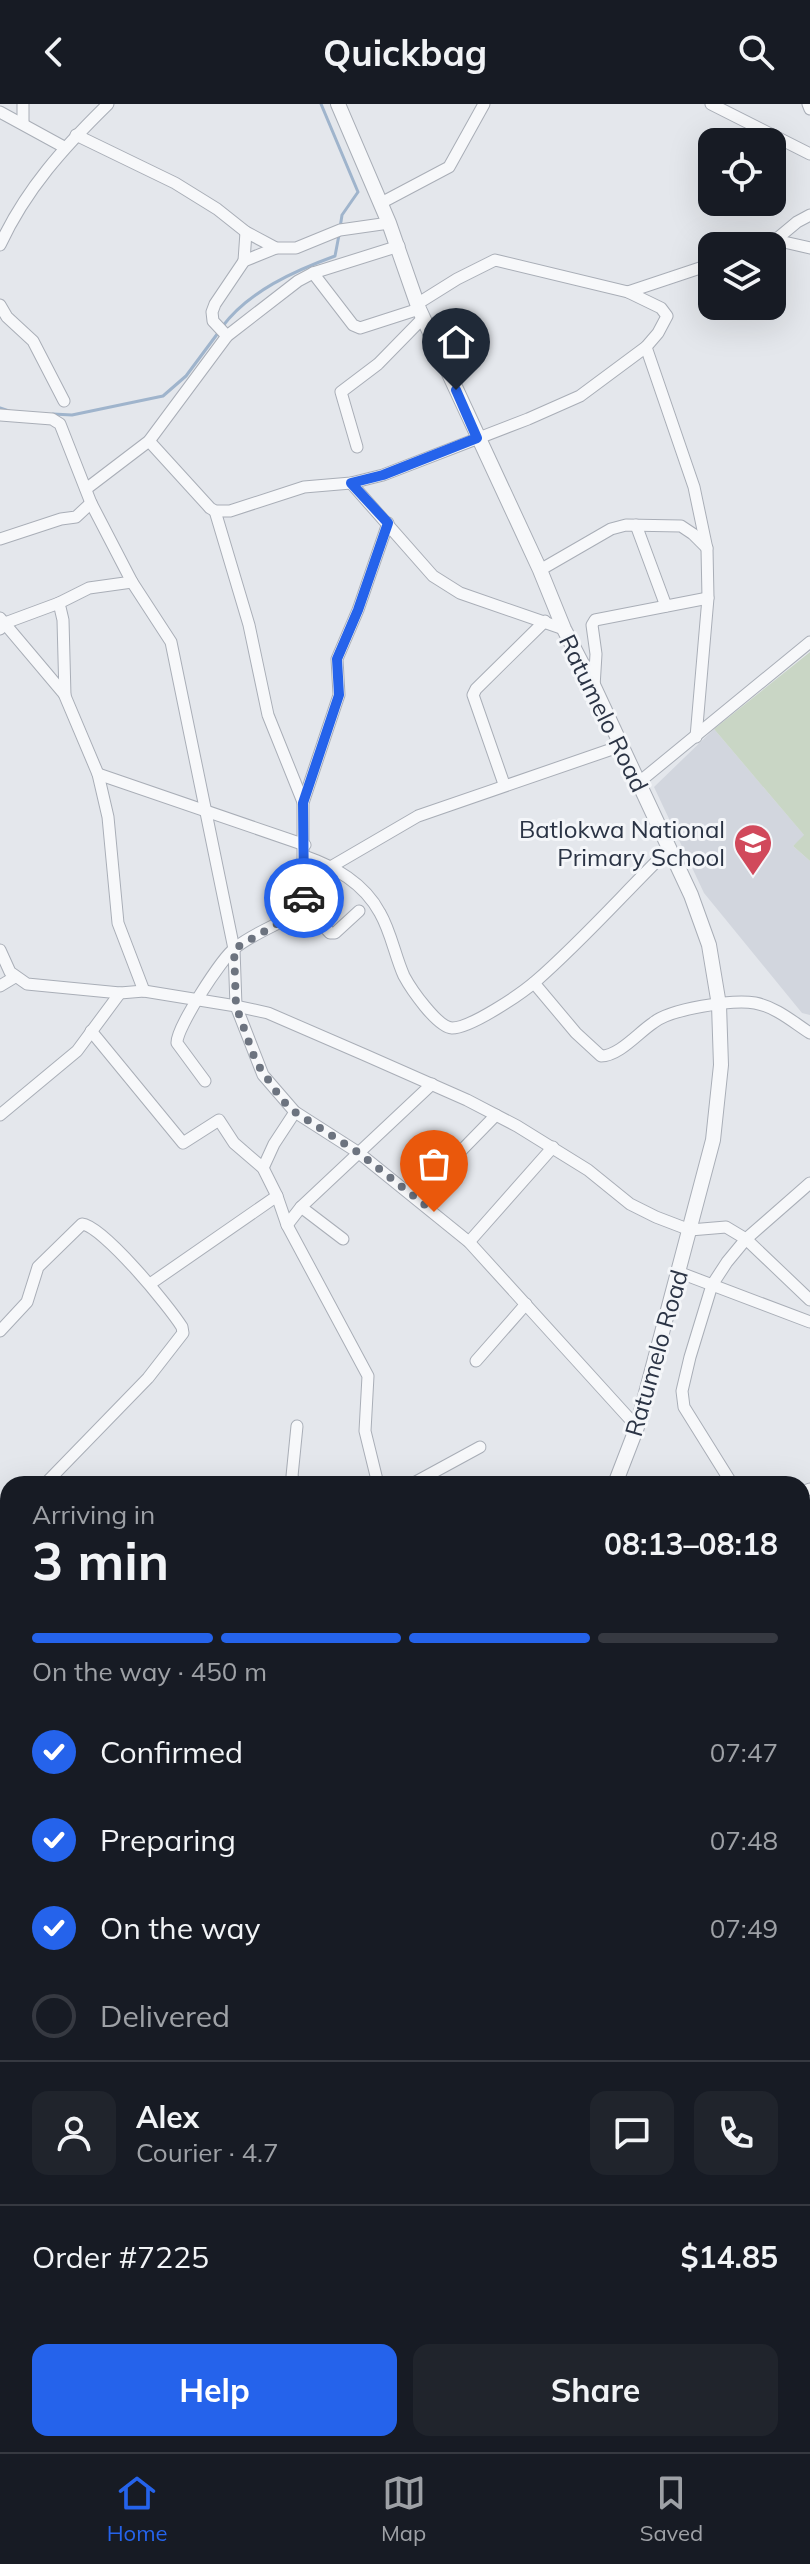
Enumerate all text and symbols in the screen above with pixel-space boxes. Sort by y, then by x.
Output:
icon: back [32,30,76,74]
text: Quickbag [323,30,487,75]
icon: search [734,30,778,74]
map controls [698,128,786,320]
button: locate [698,128,786,216]
button: layers [698,232,786,320]
pin [422,308,490,390]
icon: home [434,320,478,364]
street label: Ratumelo Road [553,629,655,797]
place label: Batlokwa National Primary School [519,814,725,872]
school or university icon: Batlokwa National Primary School [732,822,774,877]
courier [264,858,344,938]
icon: car [282,876,326,920]
pin [400,1130,468,1212]
icon: bag [412,1142,456,1186]
street label: Ratumelo Road [618,1266,694,1440]
text: Arriving in [32,1498,155,1531]
text: 08:13–08:18 [604,1525,778,1563]
text: 3 min [32,1528,169,1593]
text: On the way · 450 m [32,1655,267,1688]
icon: check [32,1730,76,1774]
text: Confirmed [100,1733,243,1771]
text: 07:47 [710,1736,778,1769]
icon: check [32,1818,76,1862]
text: Preparing [100,1821,236,1859]
text: 07:48 [710,1824,778,1857]
icon: check [32,1906,76,1950]
text: On the way [100,1909,260,1947]
text: 07:49 [710,1912,778,1945]
text: Delivered [100,1997,230,2035]
button: person [32,2091,116,2175]
button: chat [590,2091,674,2175]
button: phone [694,2091,778,2175]
text: Alex [136,2098,199,2136]
text: Courier · 4.7 [136,2136,279,2169]
text: Order #7225 [32,2238,209,2276]
text: $14.85 [681,2238,778,2276]
button: Help [32,2344,397,2436]
button: Share [413,2344,778,2436]
tab: Home [107,2471,167,2547]
tab: Map [381,2471,426,2547]
tab: Saved [640,2471,703,2547]

